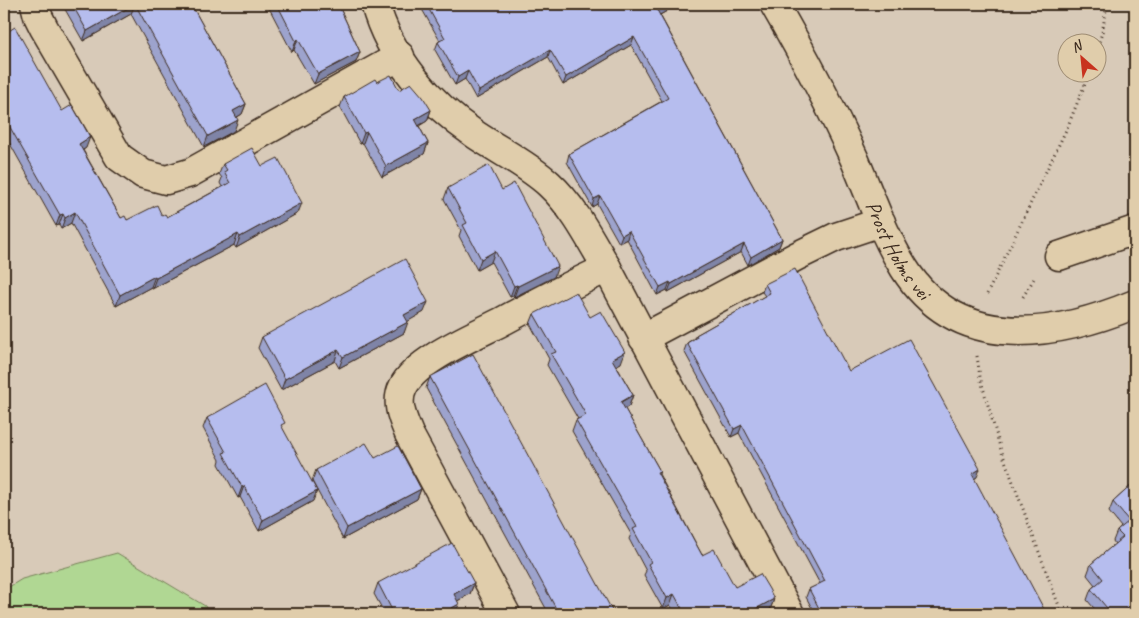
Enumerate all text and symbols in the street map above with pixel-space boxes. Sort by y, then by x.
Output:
north arrow [1056,32,1106,82]
text: N [1069,36,1086,56]
street label: Prost Holms vei [860,197,938,308]

